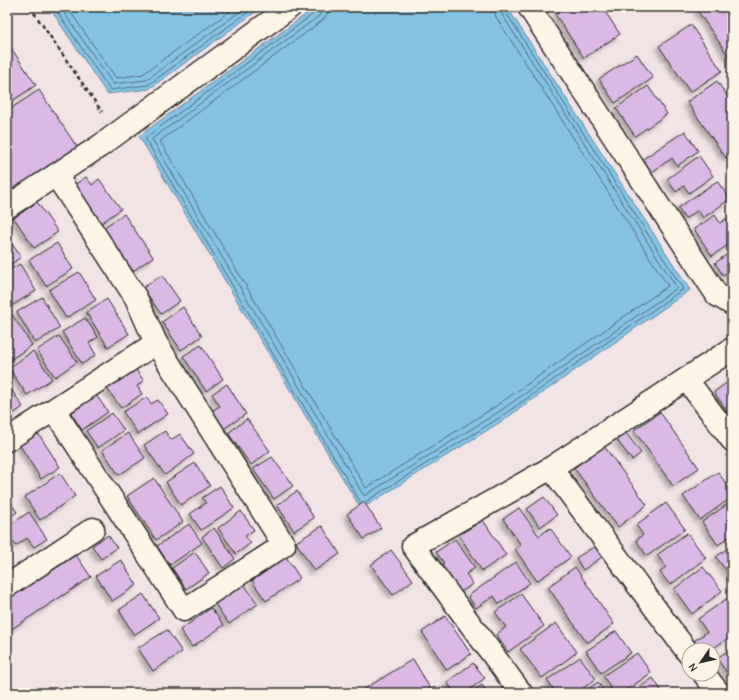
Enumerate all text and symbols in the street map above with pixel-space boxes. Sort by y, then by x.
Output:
north arrow [681,642,721,682]
text: N [686,661,701,674]

